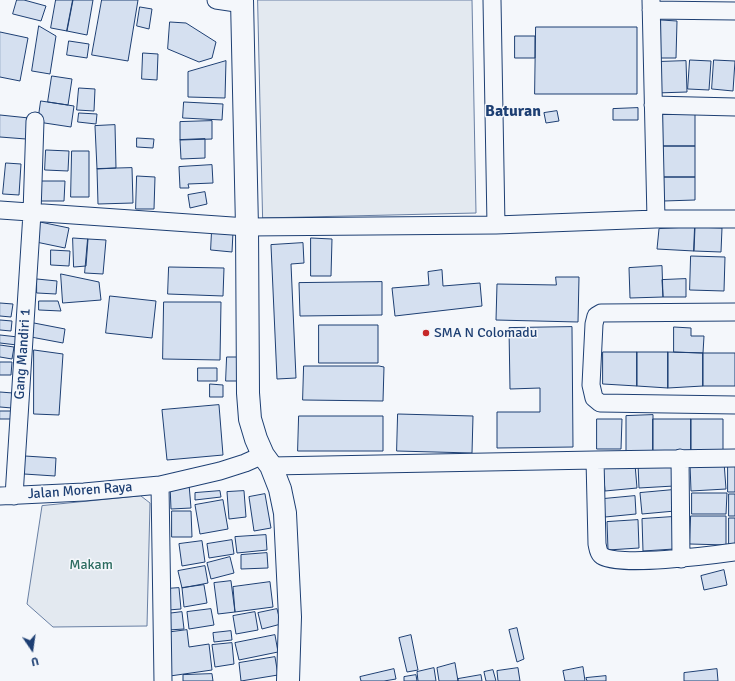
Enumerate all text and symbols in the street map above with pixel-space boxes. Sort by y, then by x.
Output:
district label: Baturan [485,102,541,122]
street label: Gang Mandiri 1 [11,308,35,400]
place label: SMA N Colomadu [434,325,537,341]
marker: SMA N Colomadu [421,328,431,338]
street label: Jalan Moren Raya [27,479,133,503]
park label: Makam [69,557,113,573]
north arrow [12,629,52,669]
text: U [30,654,40,668]

